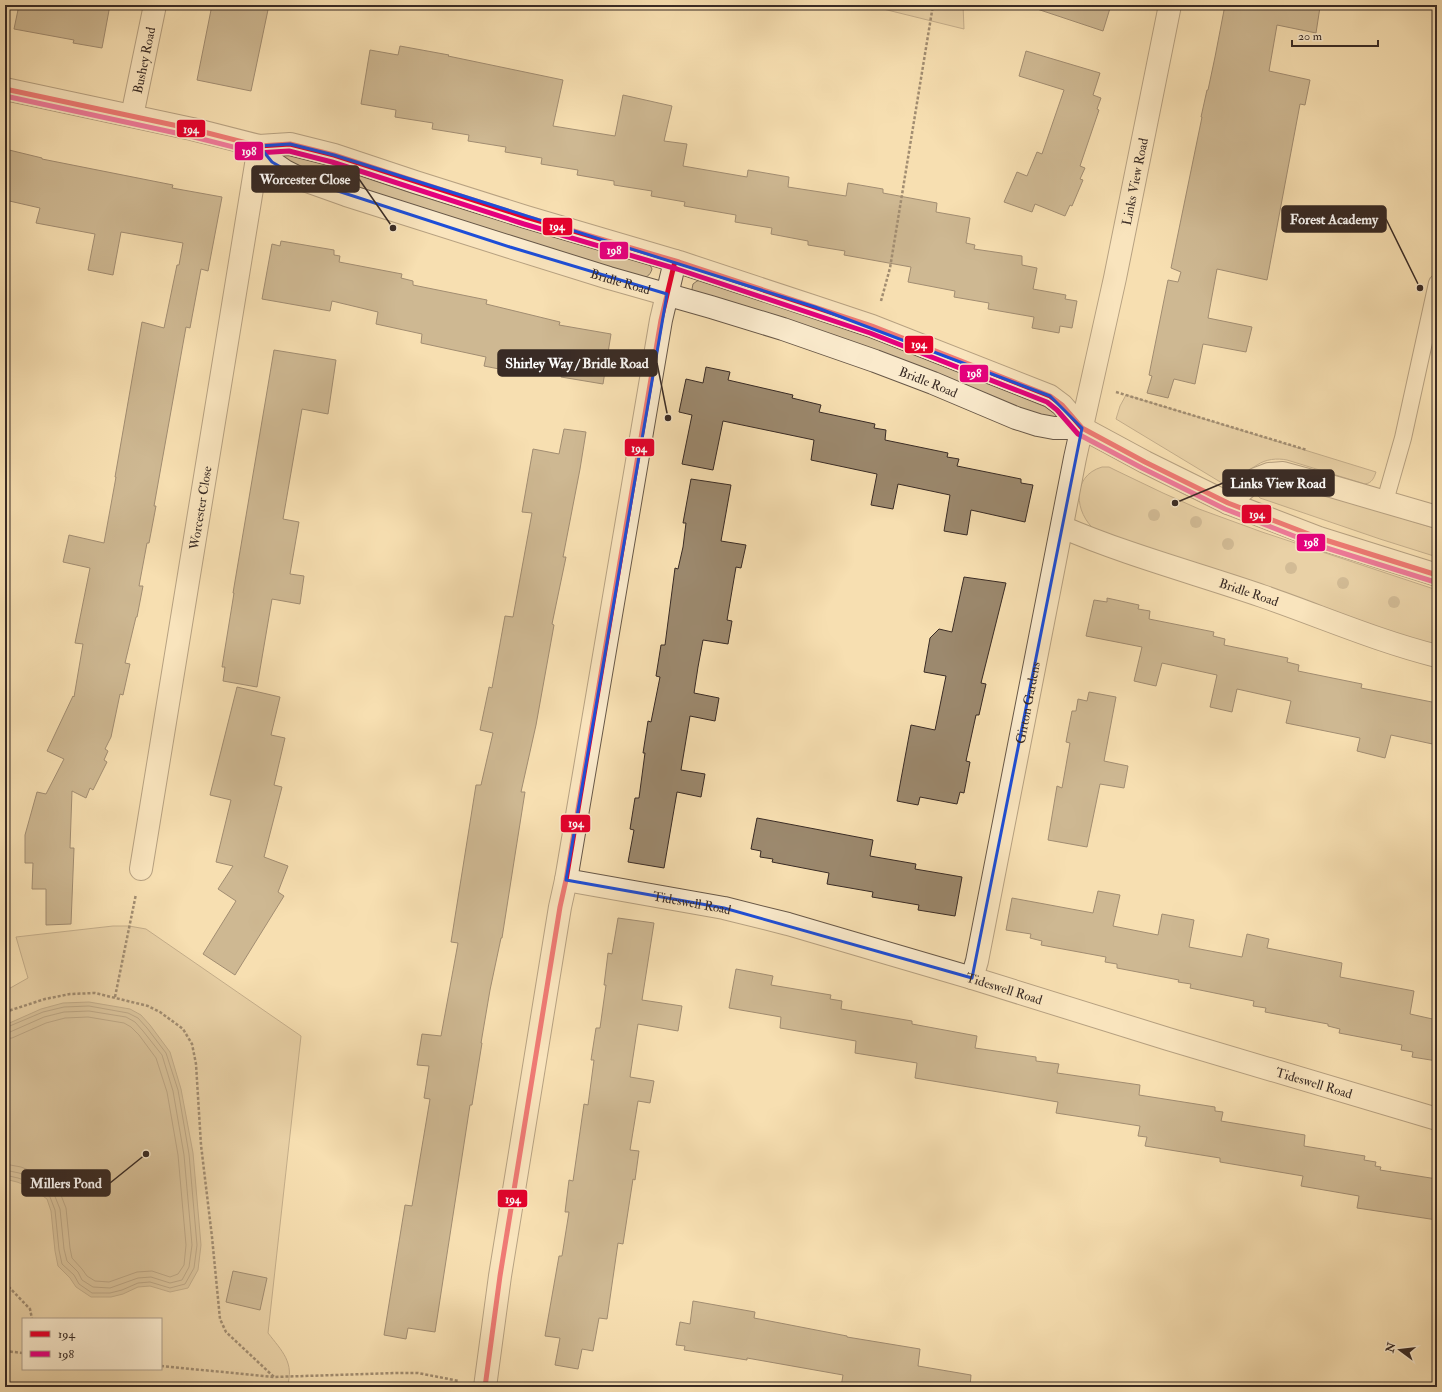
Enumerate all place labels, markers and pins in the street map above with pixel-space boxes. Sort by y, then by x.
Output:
callout: Worcester Close [252,166,359,192]
callout: Forest Academy [1282,206,1386,232]
callout: Shirley Way / Bridle Road [498,350,657,376]
callout: Links View Road [1223,470,1334,496]
callout: Millers Pond [22,1170,110,1196]

